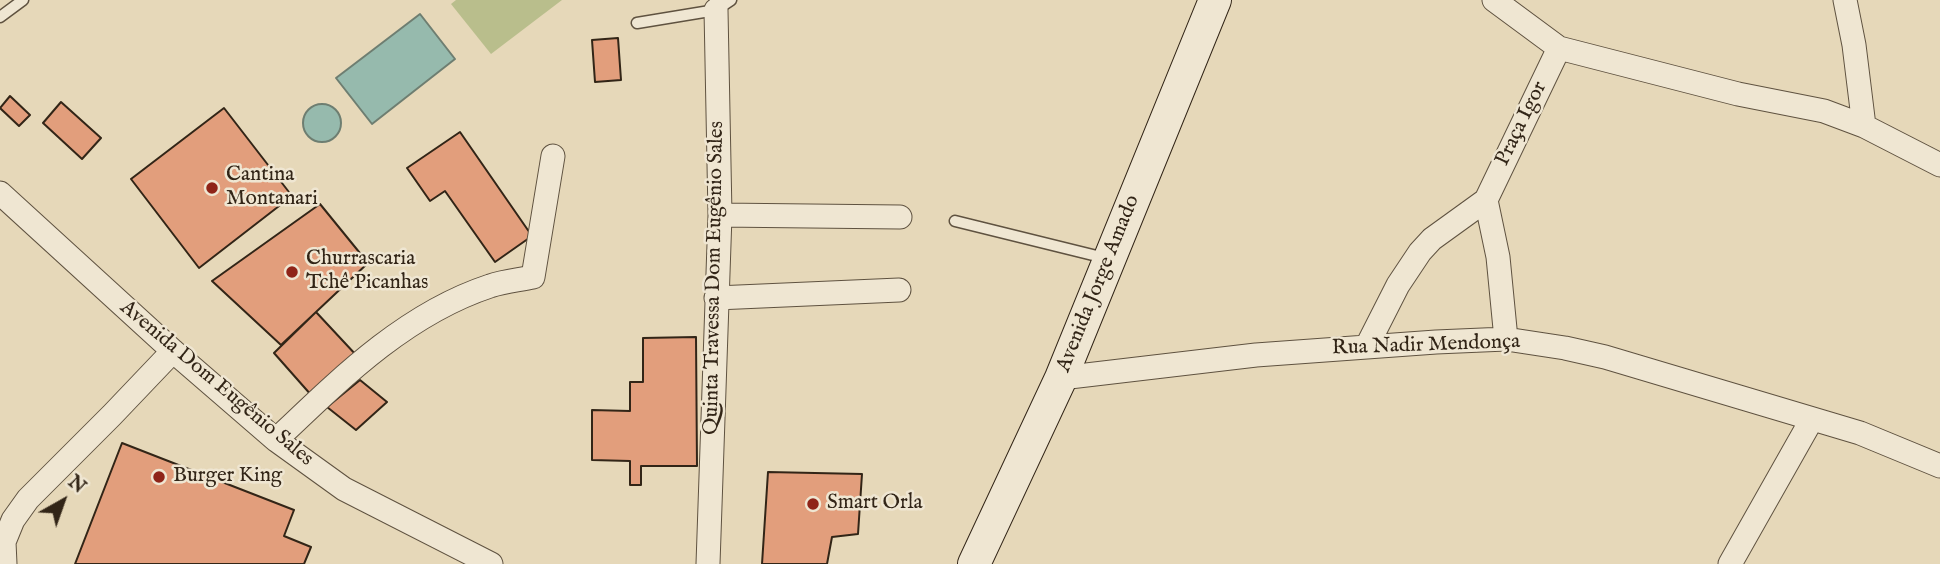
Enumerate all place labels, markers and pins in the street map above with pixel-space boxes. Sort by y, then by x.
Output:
place label: Cantina Montanari [226,163,318,213]
marker: Cantina Montanari [204,180,220,196]
place label: Churrascaria Tchê Picanhas [306,247,428,297]
marker: Churrascaria Tchê Picanhas [284,264,300,280]
place label: Burger King [173,464,282,490]
marker: Burger King [151,469,167,485]
place label: Smart Orla [827,491,923,517]
marker: Smart Orla [805,496,821,512]

